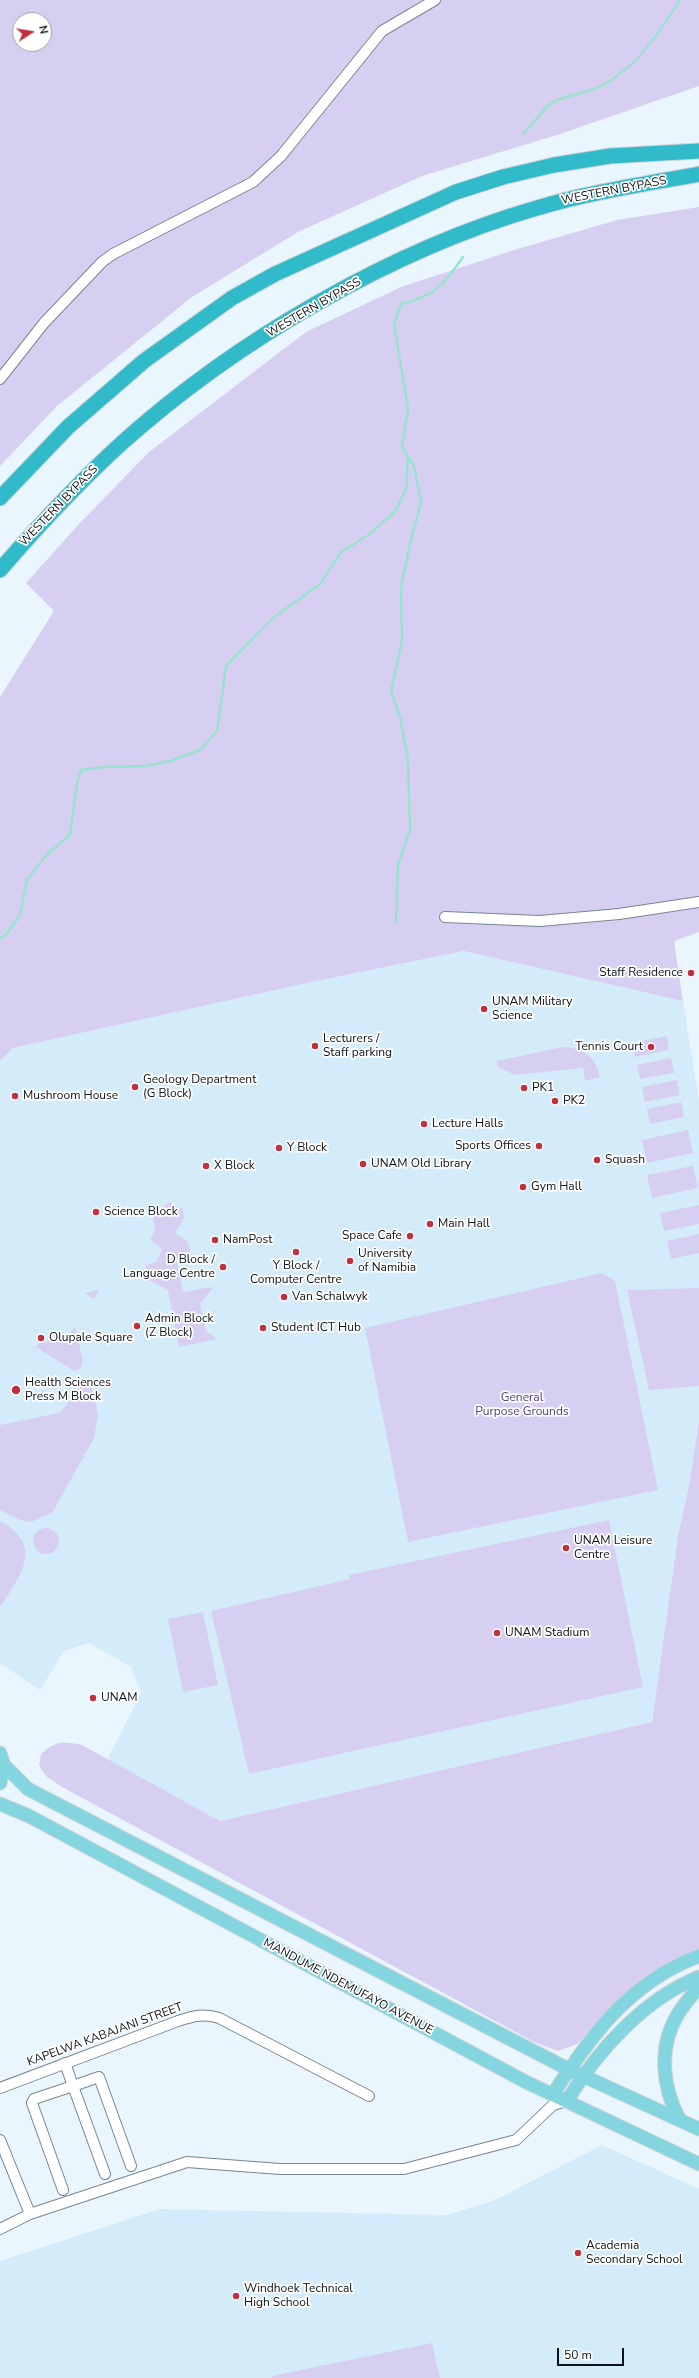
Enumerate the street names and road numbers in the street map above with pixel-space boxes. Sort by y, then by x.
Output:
street label: WESTERN BYPASS [560,174,668,208]
street label: WESTERN BYPASS [264,275,364,341]
street label: WESTERN BYPASS [17,463,101,549]
street label: MANDUME NDEMUFAYO AVENUE [261,1936,435,2038]
street label: KAPELWA KABAJANI STREET [25,2000,185,2070]

